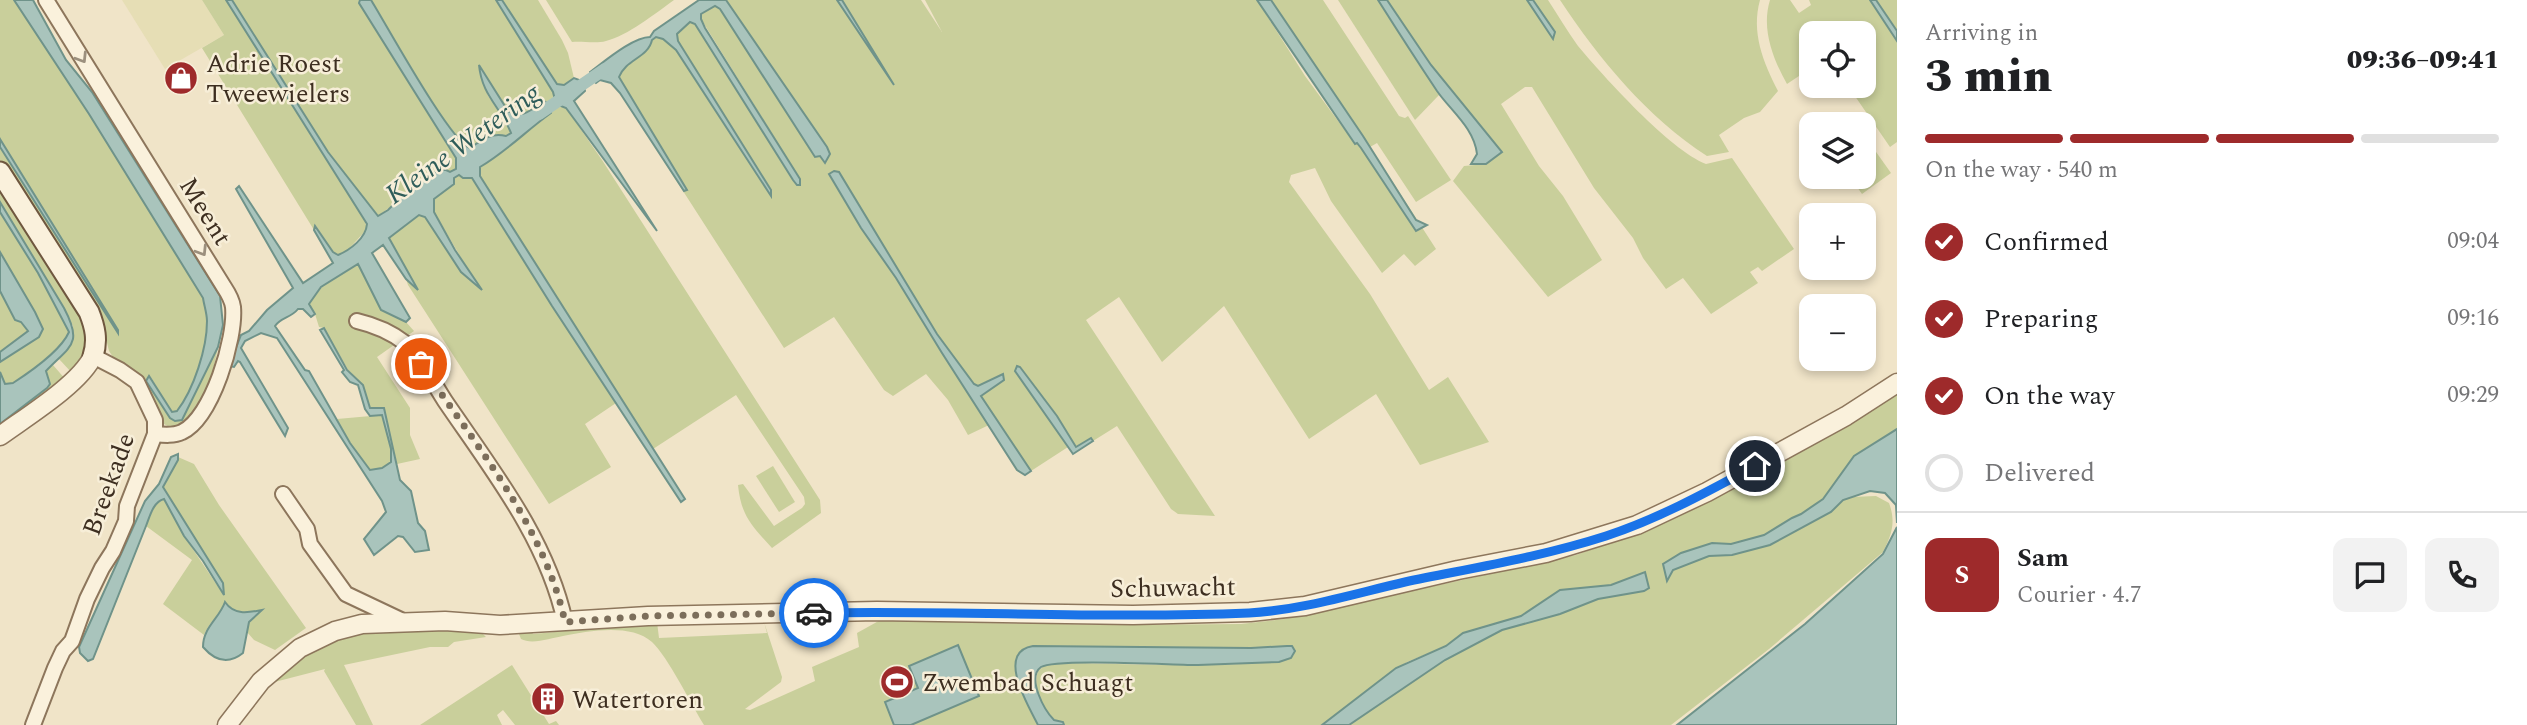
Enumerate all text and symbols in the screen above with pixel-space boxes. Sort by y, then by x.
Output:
text: Arriving in [1925,16,2038,51]
map controls [1799,21,1876,371]
button: locate [1799,21,1876,98]
text: 09:36–09:41 [2347,40,2499,80]
text: 3 min [1925,42,2052,112]
place label: Adrie Roest Tweewielers [206,44,350,114]
one-way arrow [73,51,86,64]
shop icon: Adrie Roest Tweewielers [162,59,200,97]
water label: Kleine Wetering [376,72,551,215]
button: layers [1799,112,1876,189]
text: On the way · 540 m [1925,153,2118,188]
street label: Meent [168,169,242,254]
button: + [1799,203,1876,280]
text: Confirmed [1984,222,2109,262]
icon: check [1925,223,1963,261]
text: 09:04 [2447,224,2499,259]
one-way arrow [194,244,207,257]
button: − [1799,294,1876,371]
text: Preparing [1984,299,2098,339]
icon: check [1925,300,1963,338]
text: 09:16 [2447,301,2499,336]
pin [391,334,451,394]
icon: bag [402,345,440,383]
text: On the way [1984,376,2115,416]
icon: check [1925,377,1963,415]
text: 09:29 [2447,378,2499,413]
street label: Breekade [72,427,146,541]
pin [1725,436,1785,496]
icon: home [1736,447,1774,485]
text: Delivered [1984,453,2095,493]
text: Sam [2017,538,2069,578]
button: chat [2333,538,2407,612]
button: phone [2425,538,2499,612]
text: S [1955,555,1969,595]
street label: Schuwacht [1110,567,1236,609]
courier [779,578,849,648]
text: Courier · 4.7 [2017,578,2142,613]
icon: car [795,594,833,632]
sports icon: Zwembad Schuagt [878,663,916,701]
place label: Zwembad Schuagt [922,663,1133,703]
building icon: Watertoren [529,680,567,718]
place label: Watertoren [572,680,703,720]

